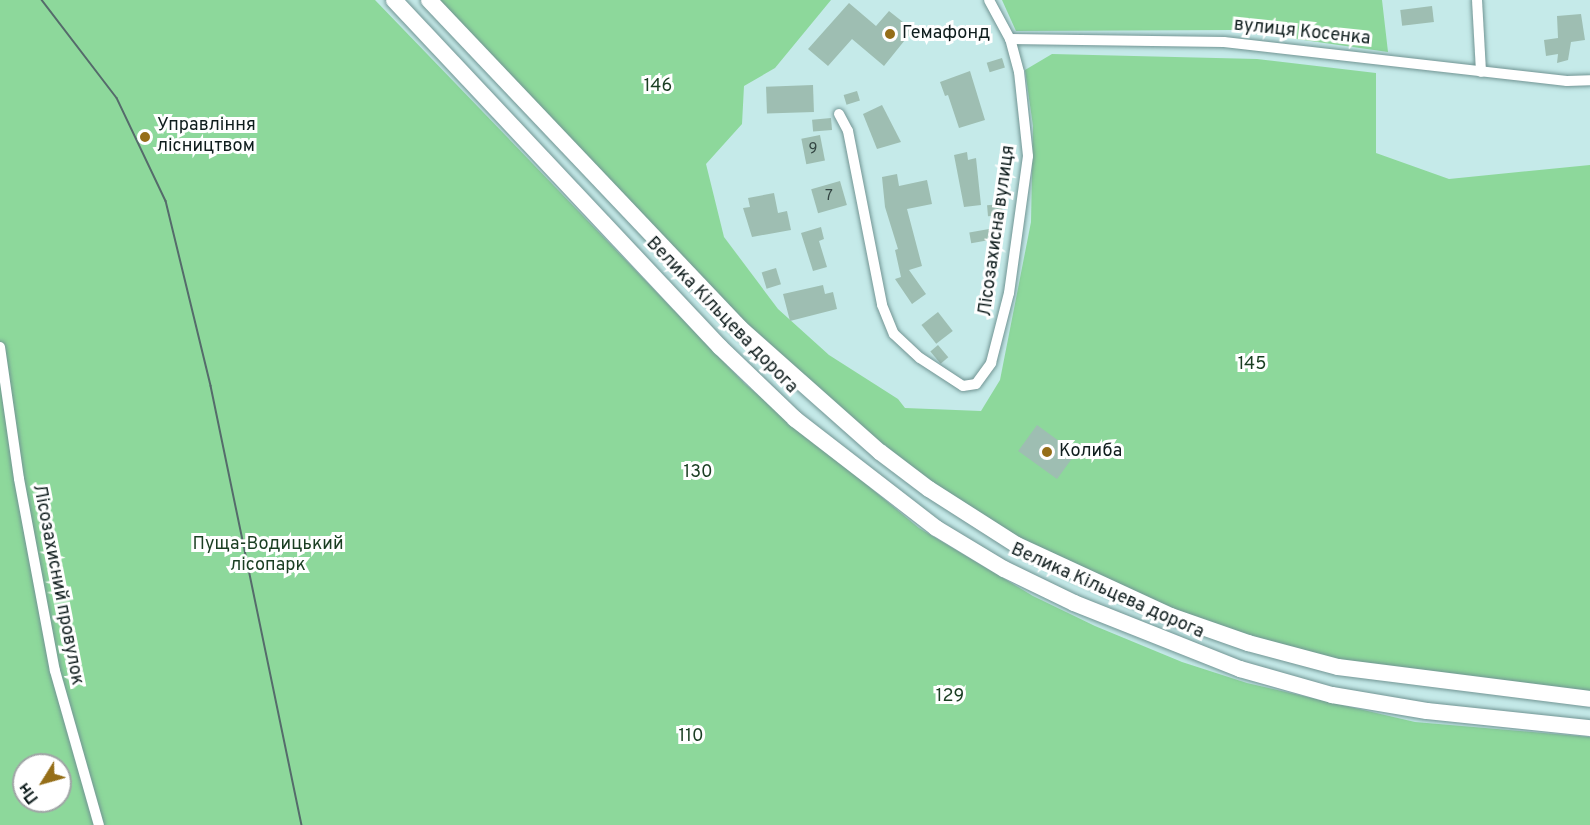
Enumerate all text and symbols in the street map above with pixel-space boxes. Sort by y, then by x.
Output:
street label: вулиця Косенка [1233,15,1371,51]
place label: Гемафонд [902,23,990,45]
marker: Гемафонд [883,27,897,41]
park label: 146 [644,76,672,98]
place label: Управління лісництвом [157,116,256,158]
marker: Управління лісництвом [138,130,152,144]
house number: 9 [809,141,817,159]
street label: Лісозахисна вулиця [975,144,1021,318]
house number: 7 [825,188,833,206]
street label: Велика Кільцева дорога [641,233,801,399]
park label: 145 [1238,354,1266,376]
place label: Колиба [1059,441,1122,463]
marker: Колиба [1040,445,1054,459]
park label: 130 [684,462,712,484]
street label: Лісозахисний провулок [27,483,87,687]
park label: Пуща-Водицький лісопарк [193,535,343,578]
street label: Велика Кільцева дорога [1007,540,1207,644]
park label: 129 [936,686,964,708]
park label: 110 [679,726,703,748]
north arrow [12,753,72,813]
text: Пн [15,778,44,807]

